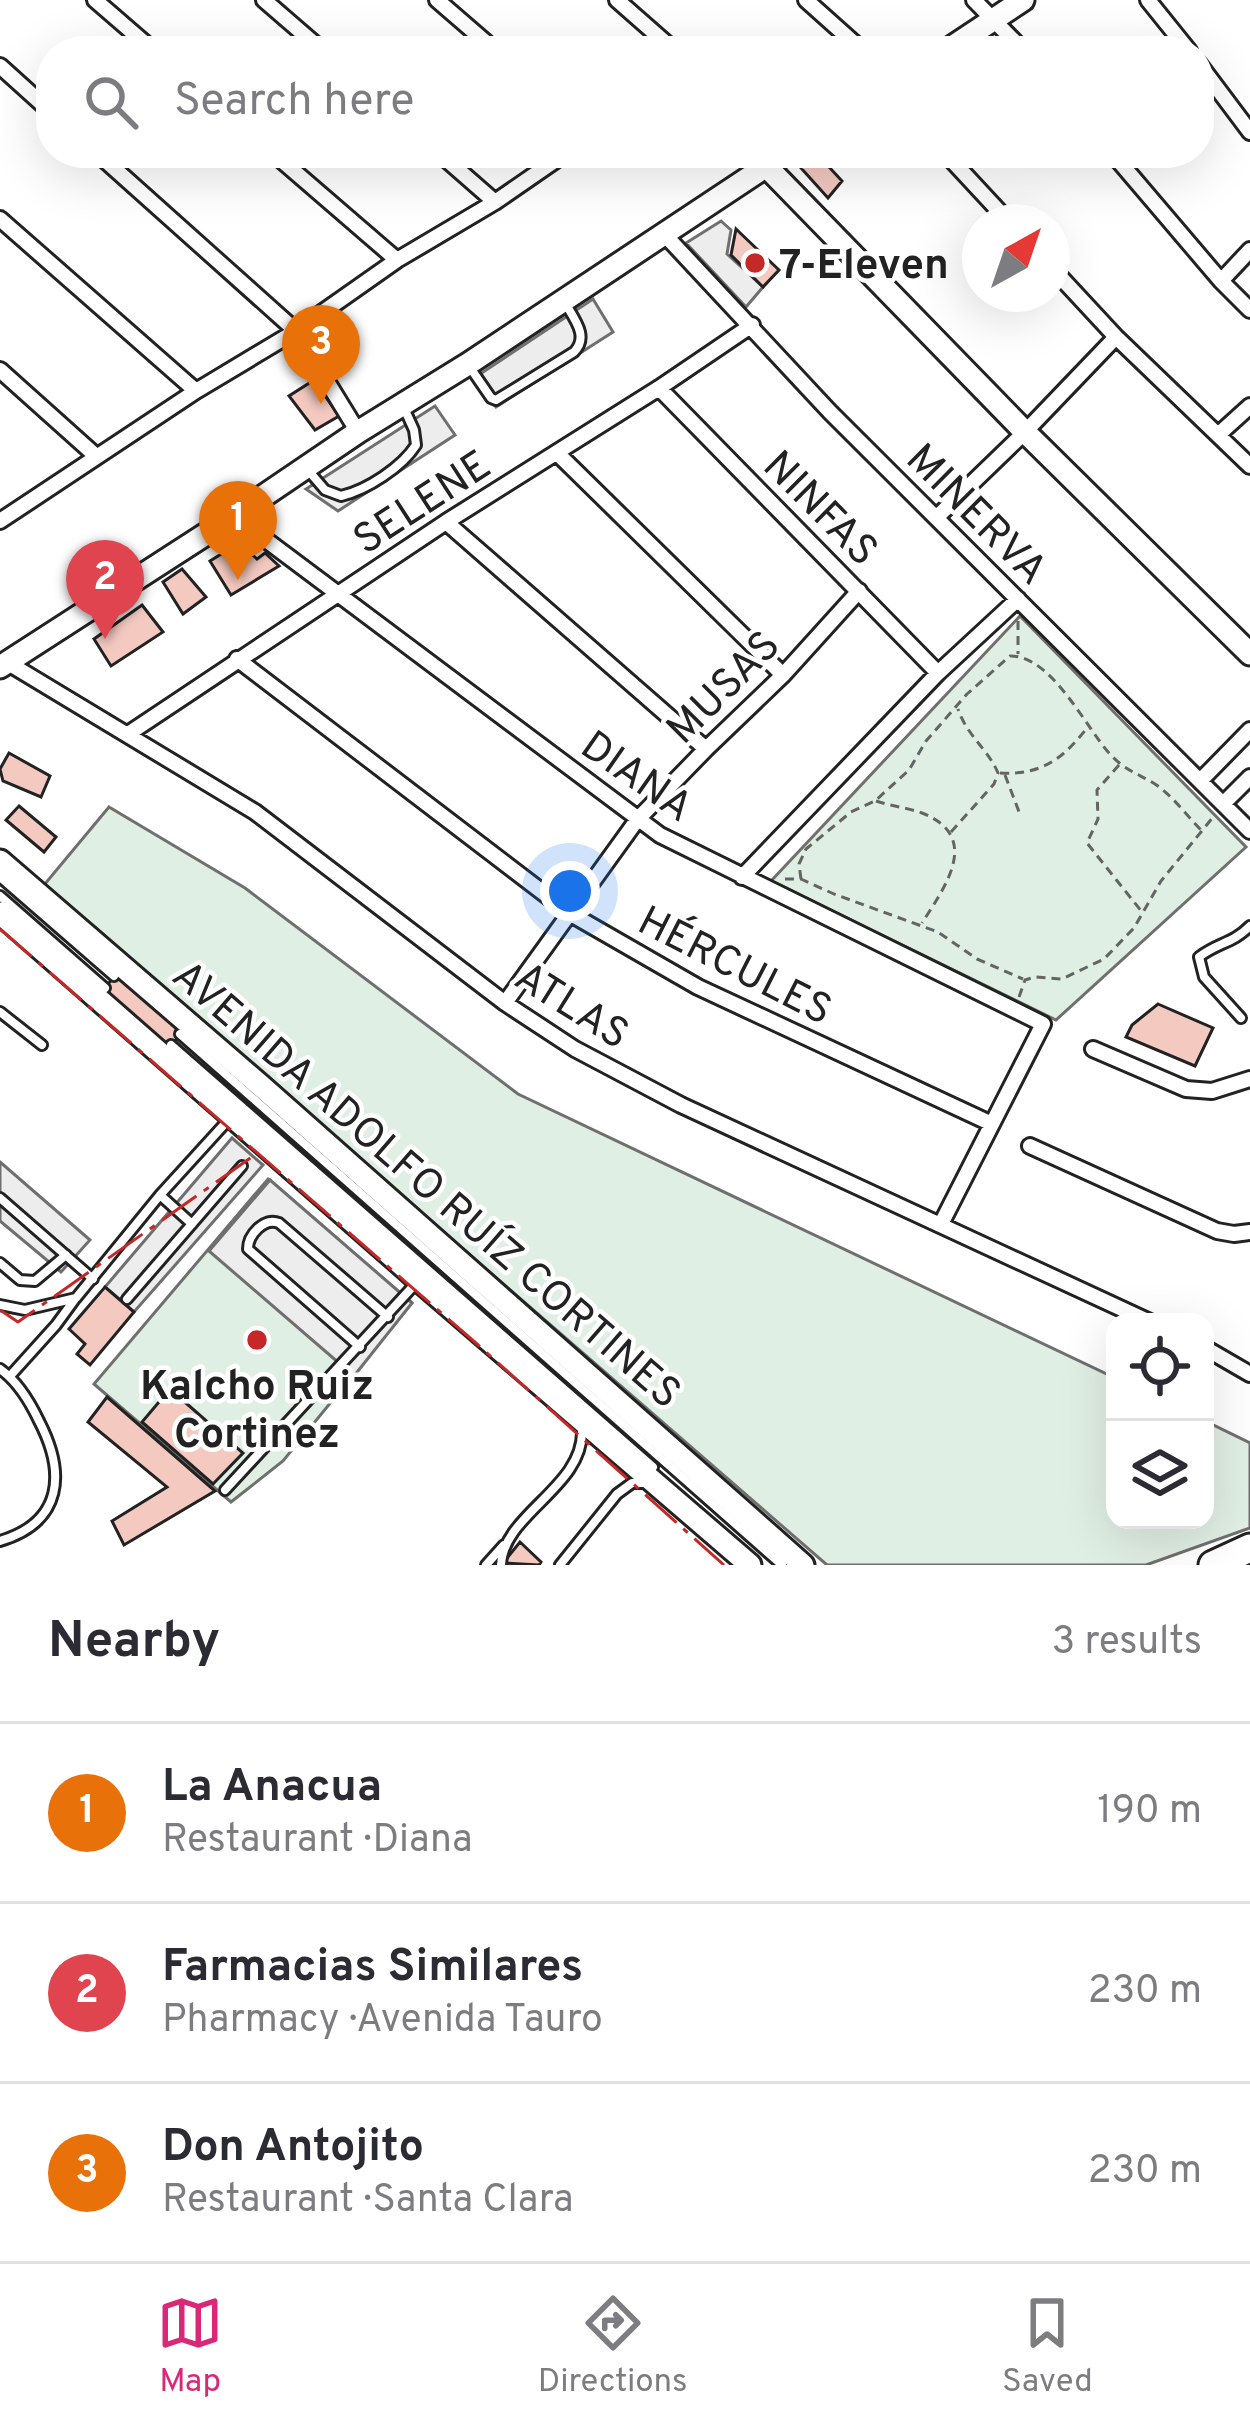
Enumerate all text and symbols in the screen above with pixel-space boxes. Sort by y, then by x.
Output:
search box [36,36,1214,168]
icon: search [78,69,144,135]
text: Search here [174,74,414,131]
north arrow [962,204,1070,312]
place label: 7-Eleven [779,241,949,294]
marker: 7-Eleven [742,250,768,276]
pin: 3 [282,305,360,404]
street label: MINERVA [893,434,1057,598]
street label: SELENE [345,441,502,569]
street label: NINFAS [750,441,888,579]
pin: 1 [199,481,277,580]
pin: 2 [66,540,144,639]
street label: MUSAS [657,621,793,757]
street label: DIANA [569,721,702,836]
your location [540,861,600,921]
street label: HÉRCULES [628,895,841,1040]
street label: AVENIDA ADOLFO RUÍZ CORTINES [160,949,692,1422]
street label: ATLAS [504,952,638,1063]
map controls [1106,1313,1214,1529]
button: locate [1106,1313,1214,1421]
marker: Kalcho Ruiz Cortinez [244,1327,270,1353]
place label: Kalcho Ruiz Cortinez [140,1362,374,1463]
button: layers [1106,1421,1214,1529]
text: Nearby [48,1611,220,1676]
text: 3 results [1052,1619,1202,1668]
text: La Anacua [162,1760,382,1817]
text: 1 [79,1788,95,1837]
text: 190 m [1097,1788,1202,1837]
text: Restaurant · Diana [162,1817,473,1866]
text: Farmacias Similares [162,1940,583,1997]
text: 2 [75,1968,99,2017]
text: 230 m [1088,1968,1202,2017]
text: Pharmacy · Avenida Tauro [162,1997,603,2046]
text: Don Antojito [162,2120,424,2177]
text: 3 [75,2148,99,2197]
text: 230 m [1088,2148,1202,2197]
text: Restaurant · Santa Clara [162,2177,574,2226]
tab: Map [157,2290,223,2404]
tab: Directions [538,2290,688,2404]
tab: Saved [1002,2290,1093,2404]

